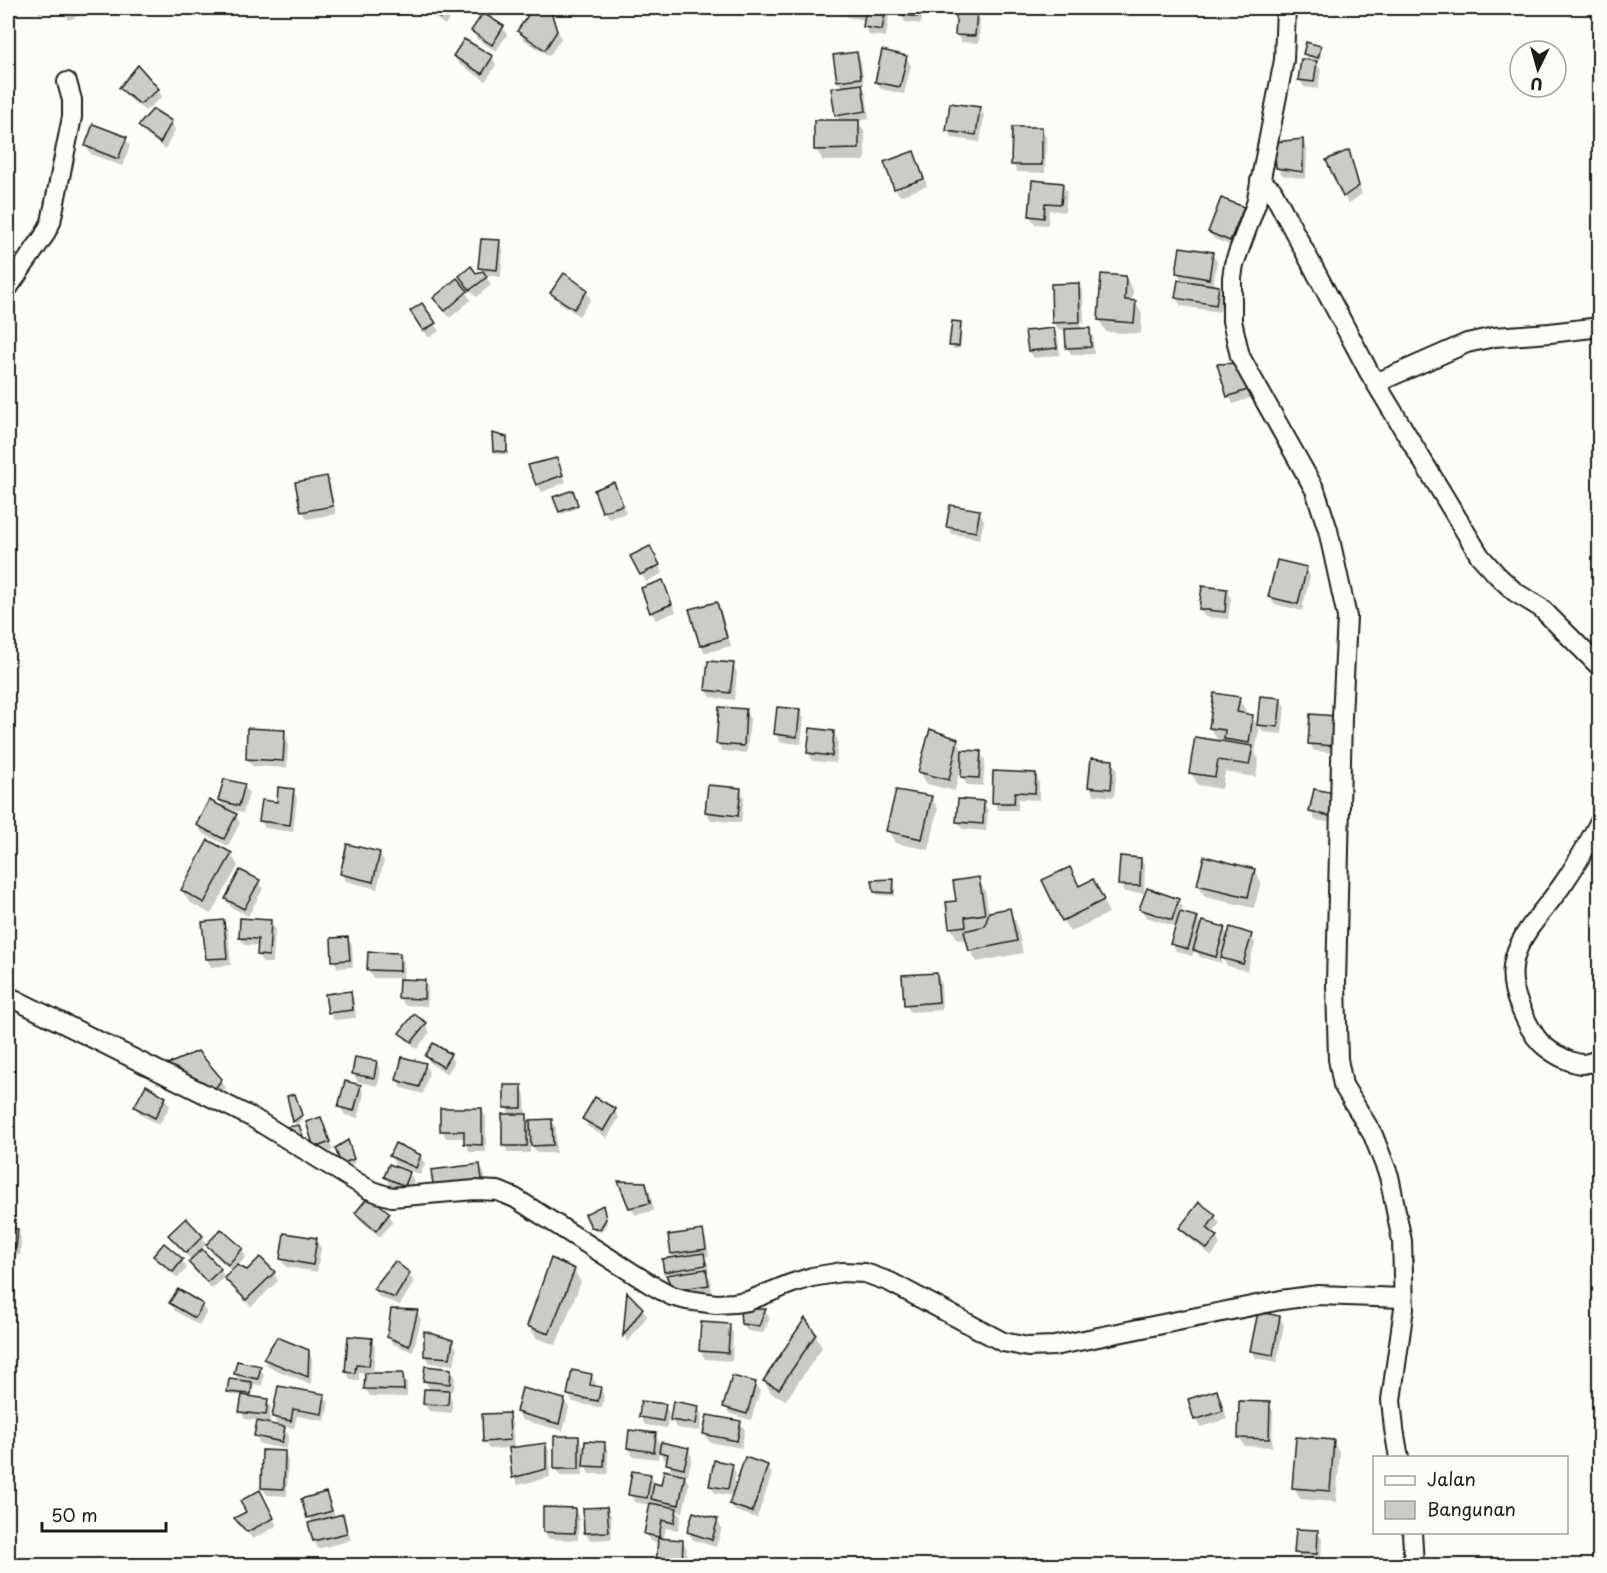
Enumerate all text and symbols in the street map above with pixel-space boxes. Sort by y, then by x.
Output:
north arrow [1508,39,1568,99]
text: U [1529,72,1544,97]
legend [1373,1456,1568,1534]
text: Jalan [1427,1465,1476,1492]
scale bar [42,1495,166,1533]
text: Bangunan [1427,1495,1516,1522]
text: 50 m [51,1501,98,1528]

